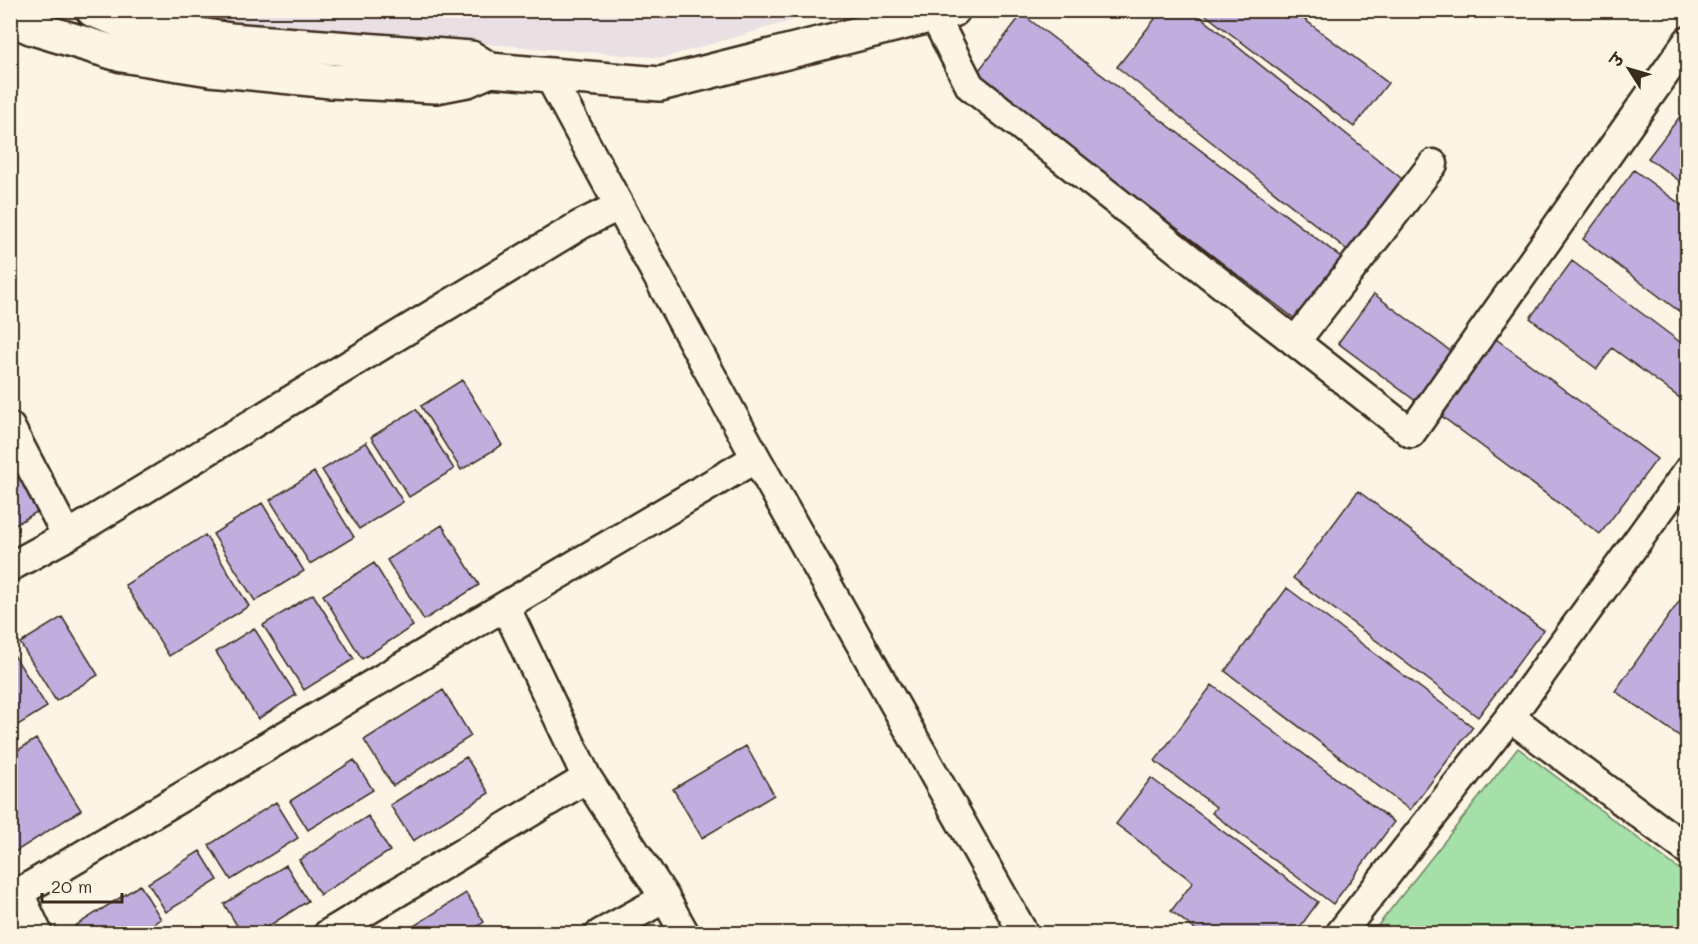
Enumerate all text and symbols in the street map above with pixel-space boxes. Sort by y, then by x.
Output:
north arrow [1599,39,1659,99]
text: उ [1604,48,1629,72]
scale bar [42,866,122,904]
text: 20 m [51,874,92,898]

